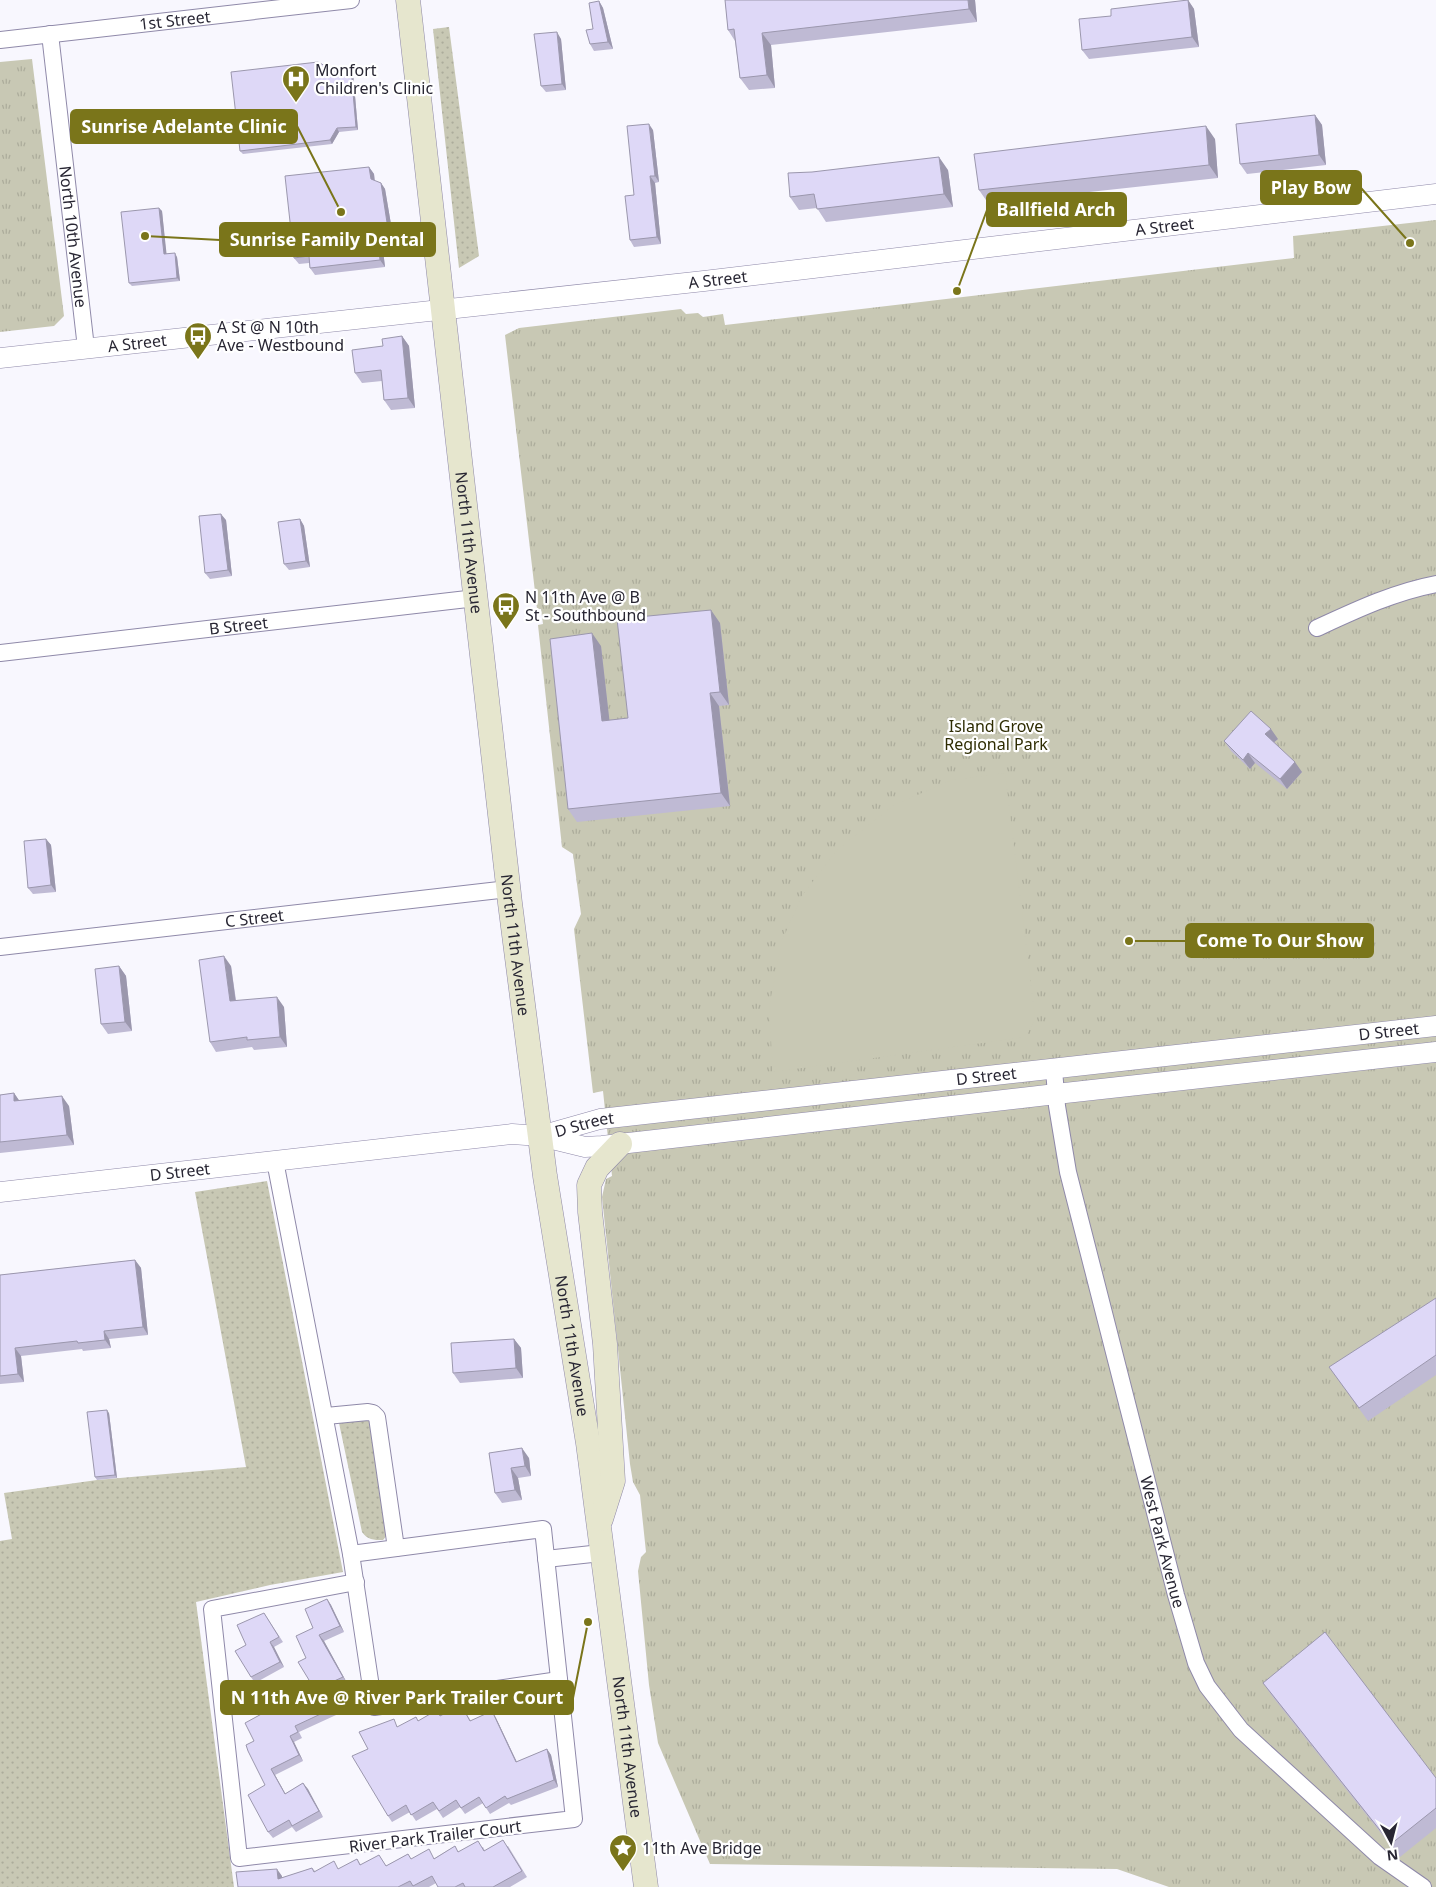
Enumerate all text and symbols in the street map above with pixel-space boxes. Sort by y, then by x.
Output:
street label: 1st Street [138,5,212,35]
place label: Monfort Children's Clinic [315,59,433,99]
hospital icon: Monfort Children's Clinic [281,64,311,103]
callout: Sunrise Adelante Clinic [71,110,297,143]
text: Sunrise Adelante Clinic [81,114,287,138]
street label: North 10th Avenue [54,165,92,309]
callout: Play Bow [1261,171,1361,204]
text: Play Bow [1271,175,1352,199]
callout: Ballfield Arch [987,193,1126,226]
text: Ballfield Arch [996,197,1116,221]
street label: A Street [1134,212,1195,241]
callout: Sunrise Family Dental [220,223,435,256]
text: Sunrise Family Dental [230,227,424,251]
street label: A Street [687,265,749,294]
place label: A St @ N 10th Ave - Westbound [217,316,344,356]
bus stop icon: A St @ N 10th Ave - Westbound [183,321,213,360]
street label: A Street [107,329,168,357]
street label: North 11th Avenue [450,470,488,615]
place label: N 11th Ave @ B St - Southbound [525,586,646,626]
bus stop icon: N 11th Ave @ B St - Southbound [491,591,521,630]
street label: B Street [208,611,269,640]
park label: Island Grove Regional Park [944,715,1048,755]
street label: North 11th Avenue [496,873,535,1017]
street label: C Street [224,904,285,932]
callout: Come To Our Show [1186,924,1373,957]
text: Come To Our Show [1196,928,1364,952]
street label: D Street [1357,1017,1420,1046]
street label: D Street [955,1062,1018,1090]
street label: D Street [552,1107,615,1142]
street label: D Street [149,1157,211,1186]
street label: North 11th Avenue [550,1274,595,1418]
street label: West Park Avenue [1135,1474,1190,1611]
street label: North 11th Avenue [608,1675,648,1819]
callout: N 11th Ave @ River Park Trailer Court [221,1681,573,1714]
text: N 11th Ave @ River Park Trailer Court [231,1685,563,1709]
street label: River Park Trailer Court [348,1814,523,1857]
north arrow [1366,1817,1416,1867]
place icon: 11th Ave Bridge [608,1833,638,1872]
place label: 11th Ave Bridge [642,1837,762,1859]
text: N [1386,1845,1399,1866]

